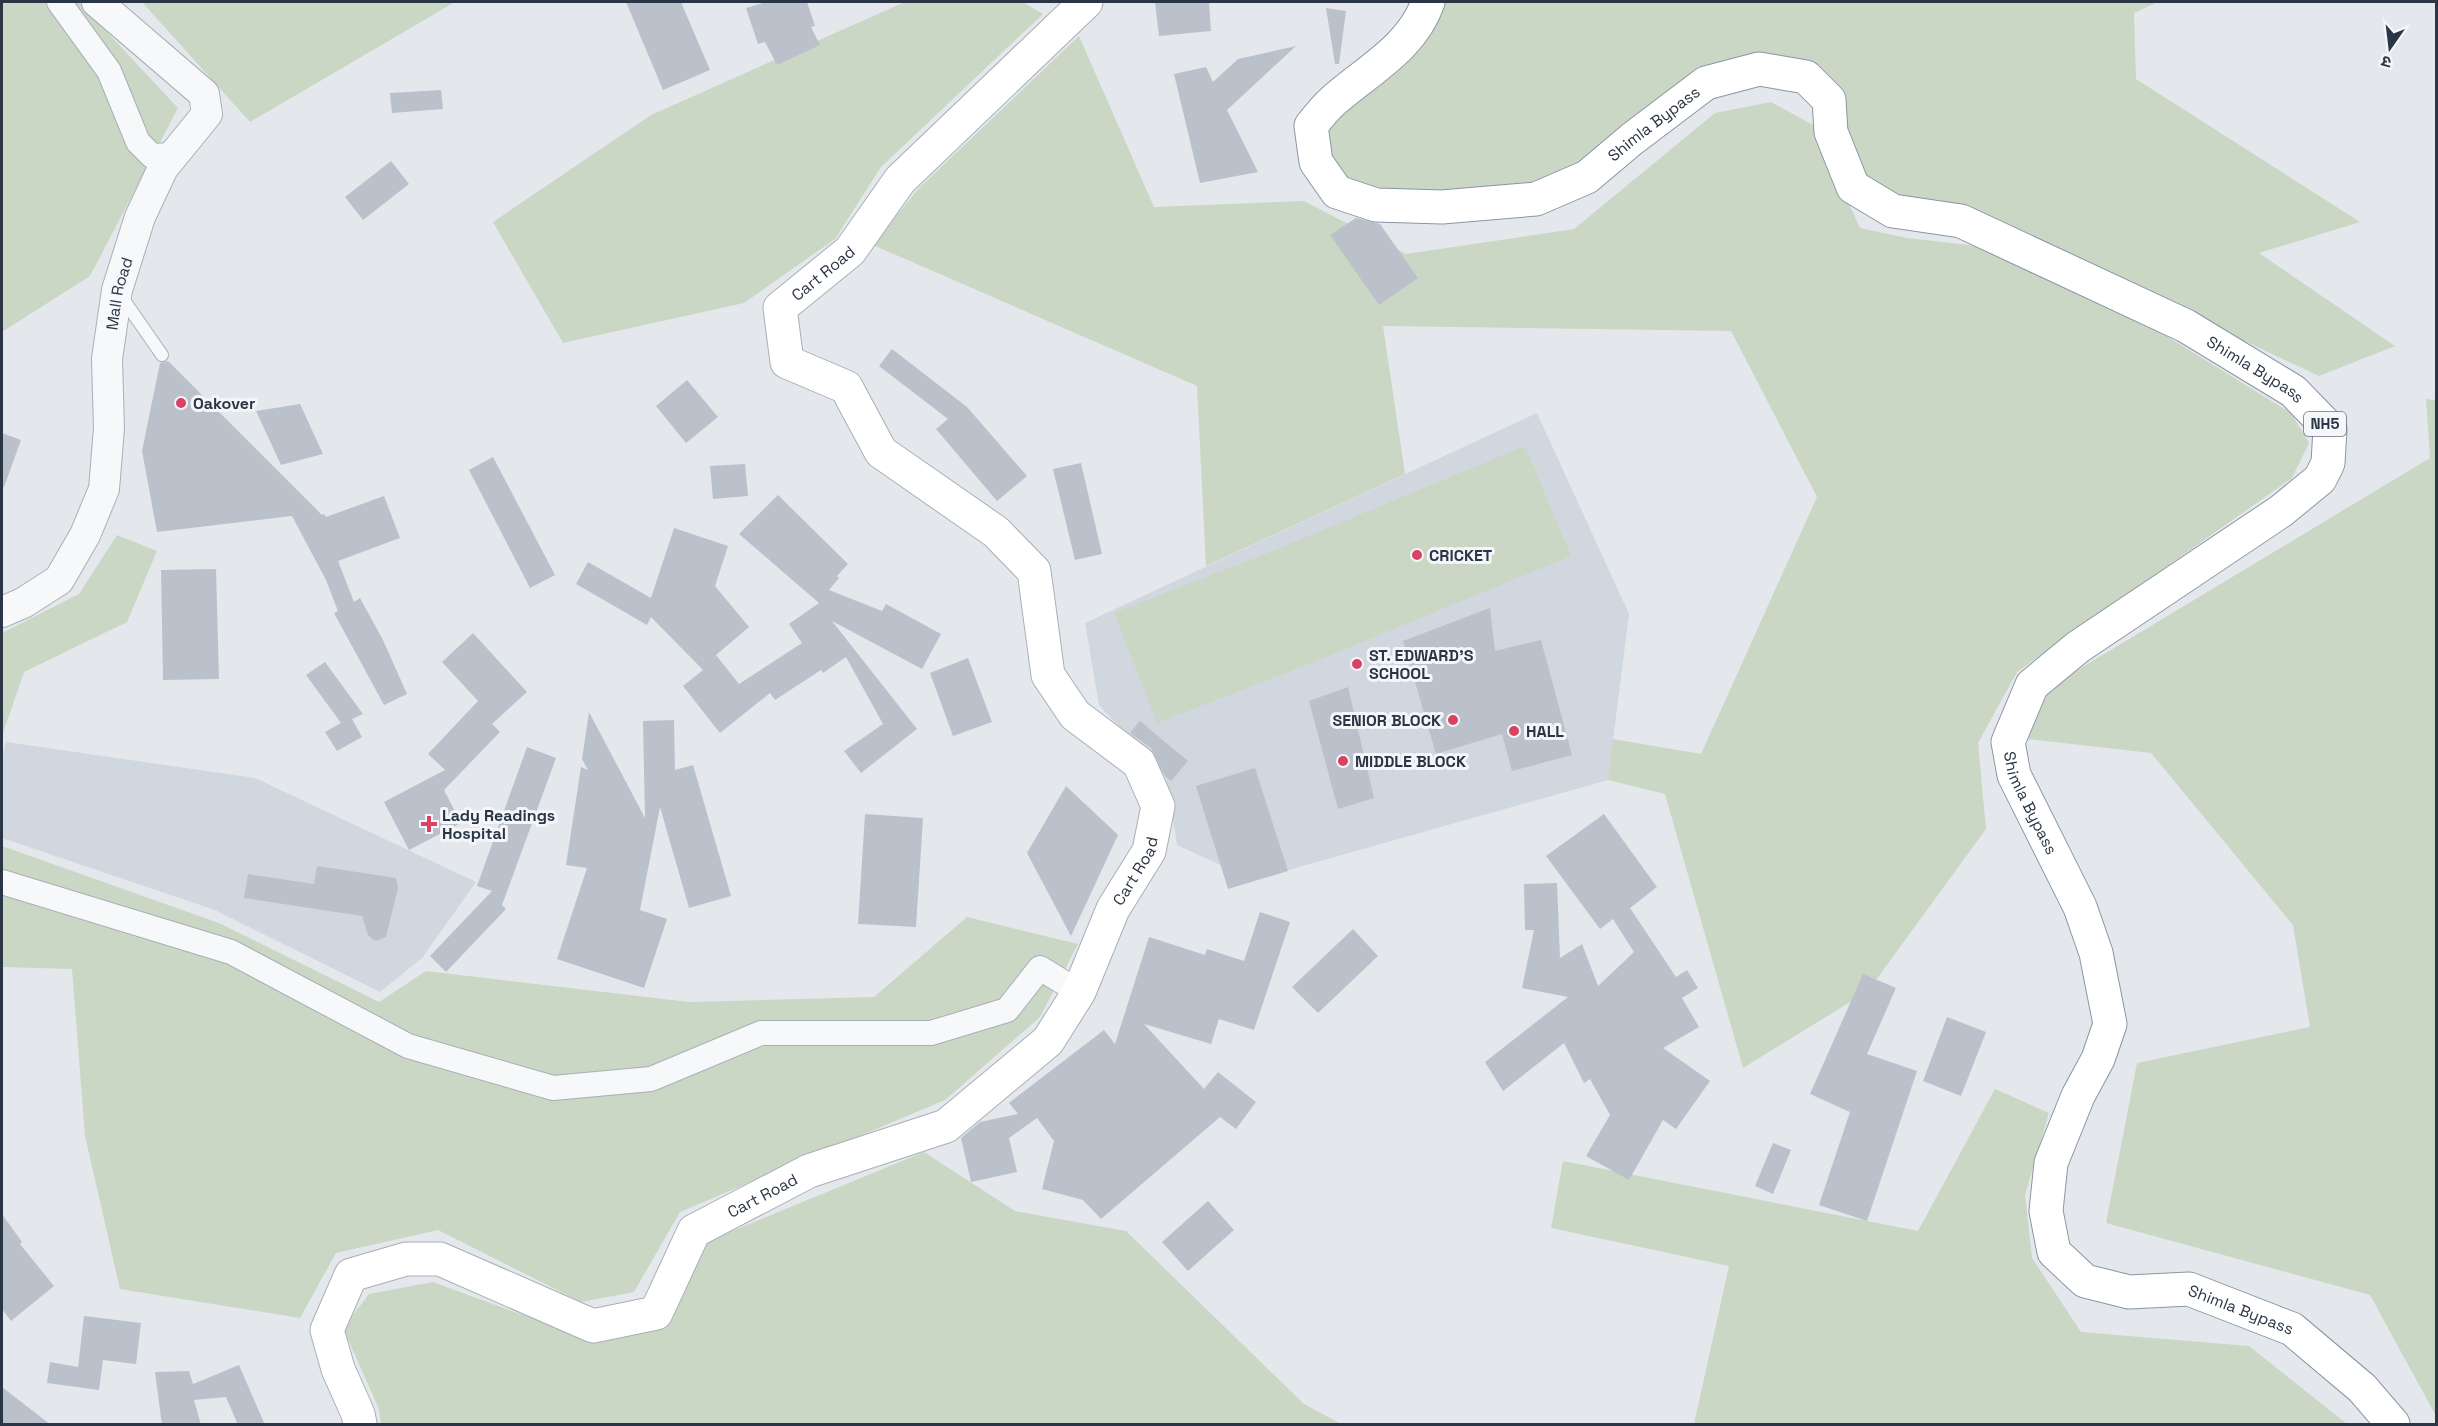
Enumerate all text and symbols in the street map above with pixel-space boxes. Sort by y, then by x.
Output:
north arrow [2360,18,2420,78]
text: उ [2379,51,2394,73]
street label: Shimla Bypass [1603,81,1704,166]
street label: Cart Road [787,241,859,306]
street label: Mall Road [101,255,138,332]
street label: Shimla Bypass [2203,331,2309,407]
place label: Oakover [193,393,255,414]
marker: Oakover [174,396,188,410]
road number: NH5 [2304,412,2346,436]
place label: CRICKET [1429,545,1493,566]
marker: CRICKET [1410,548,1424,562]
place label: ST. EDWARD'S SCHOOL [1369,645,1474,684]
marker: ST. EDWARD'S SCHOOL [1350,657,1364,671]
place label: SENIOR BLOCK [1332,710,1441,731]
marker: SENIOR BLOCK [1446,713,1460,727]
place label: HALL [1526,721,1564,742]
marker: HALL [1507,724,1521,738]
street label: Shimla Bypass [1999,750,2062,858]
place label: MIDDLE BLOCK [1355,751,1466,772]
marker: MIDDLE BLOCK [1336,754,1350,768]
place label: Lady Readings Hospital [442,805,555,844]
marker: Lady Readings Hospital [420,815,438,833]
street label: Cart Road [1108,835,1163,909]
street label: Cart Road [724,1169,801,1223]
street label: Shimla Bypass [2185,1280,2297,1340]

